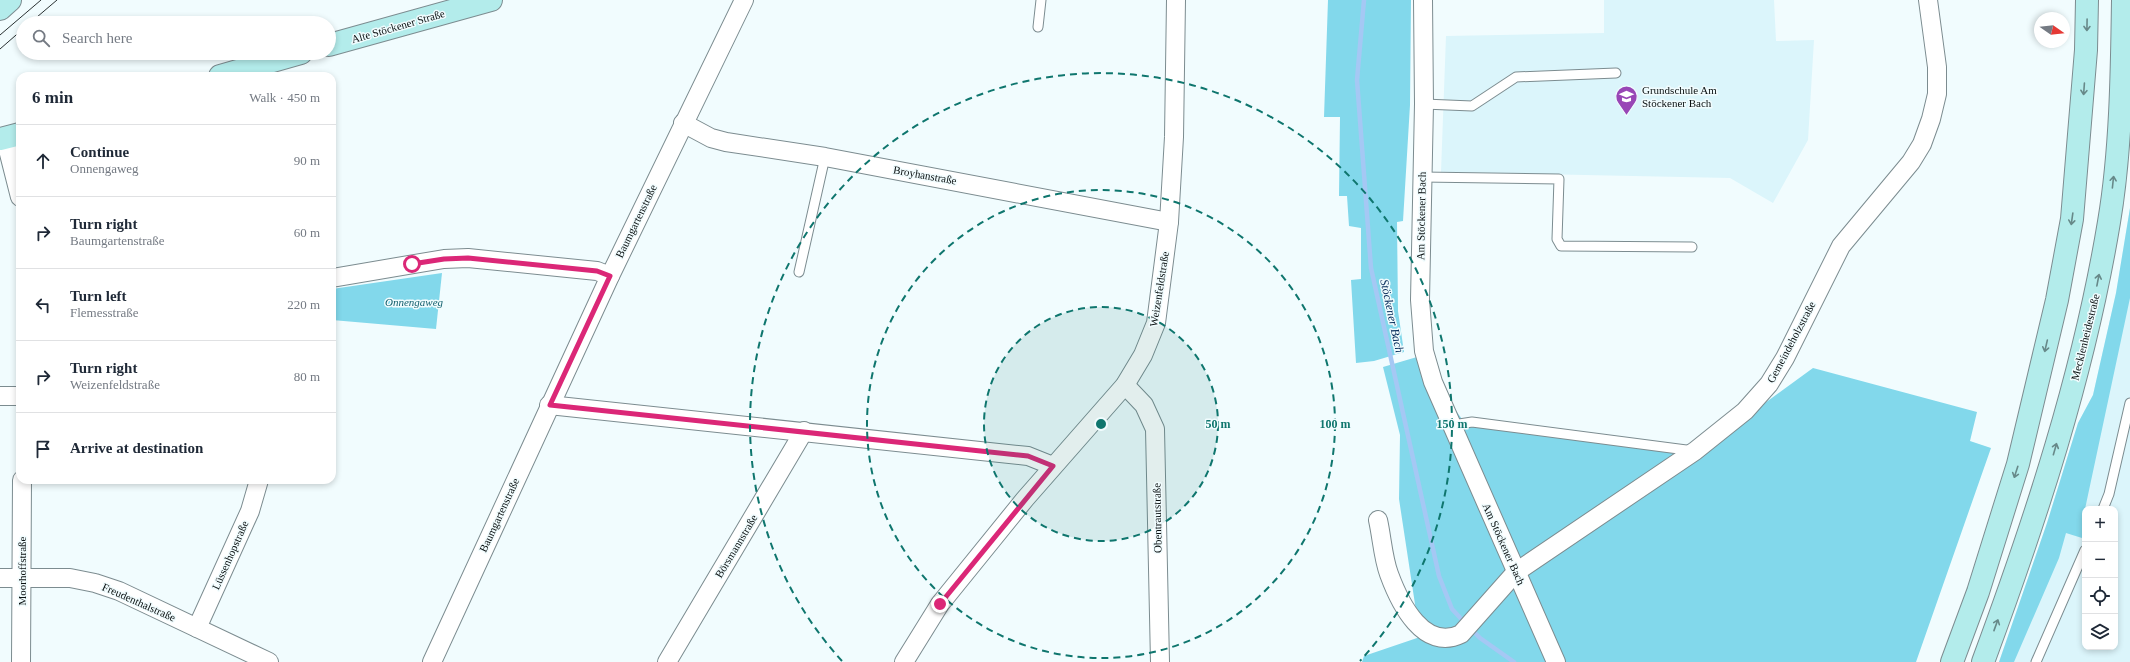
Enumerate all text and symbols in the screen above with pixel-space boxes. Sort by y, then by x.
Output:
street label: Alte Stöckener Straße [350,7,446,45]
north arrow [2034,12,2070,48]
search box [16,16,336,60]
one-way arrow [2083,18,2091,31]
icon: search [30,27,52,49]
text: Search here [62,30,132,46]
one-way arrow [2080,82,2087,95]
school or university icon: Grundschule Am Stöckener Bach [1613,83,1639,116]
place label: Grundschule Am Stöckener Bach [1642,84,1717,109]
text: 6 min [32,88,73,107]
text: Walk · 450 m [249,90,320,105]
text: Continue [70,144,129,160]
icon: ahead [32,150,54,172]
text: 90 m [294,153,320,168]
text: Onnengaweg [70,161,139,176]
street label: Broyhanstraße [892,164,958,186]
street label: Am Stöckener Bach [1414,171,1428,260]
one-way arrow [2110,176,2117,189]
street label: Baumgartenstraße [613,182,659,260]
one-way arrow [2068,212,2076,225]
text: Turn right [70,216,137,232]
icon: right [32,222,54,244]
text: 60 m [294,225,320,240]
text: Baumgartenstraße [70,233,165,248]
street label: Weizenfeldstraße [1147,250,1171,328]
route start [403,255,421,273]
one-way arrow [2094,274,2102,287]
water label: Stöckener Bach [1377,278,1407,354]
text: Turn left [70,288,127,304]
street label: Mecklenheidestraße [2068,292,2102,381]
icon: left [32,294,54,316]
park label: Onnengaweg [385,296,444,308]
text: 220 m [287,297,320,312]
street label: Gemeindeholzstraße [1764,299,1818,385]
text: Flemesstraße [70,305,139,320]
one-way arrow [2042,339,2049,352]
text: Turn right [70,360,137,376]
icon: right [32,366,54,388]
text: 80 m [294,369,320,384]
text: Weizenfeldstraße [70,377,160,392]
centre of rings [1094,417,1108,431]
text: 50 m [1206,417,1231,431]
text: 100 m [1320,417,1351,431]
text: 150 m [1437,417,1468,431]
icon: arrive [32,438,54,460]
text: Arrive at destination [70,440,203,456]
one-way arrow [2052,443,2059,456]
one-way arrow [2011,466,2019,478]
street label: Baumgartenstraße [477,476,521,554]
street label: Obentrautstraße [1150,483,1164,553]
street label: Am Stöckener Bach [1481,501,1528,587]
map controls [2082,506,2118,650]
button: + [2082,506,2118,542]
street label: Börsmannstraße [712,512,760,580]
street label: Lüssenhopstraße [209,519,251,591]
street label: Moorhoffstraße [16,536,28,605]
button: − [2082,542,2118,578]
button: locate [2082,578,2118,614]
street label: Freudenthalstraße [101,580,178,624]
route end [931,595,949,613]
button: layers [2082,614,2118,650]
one-way arrow [1993,620,2001,632]

